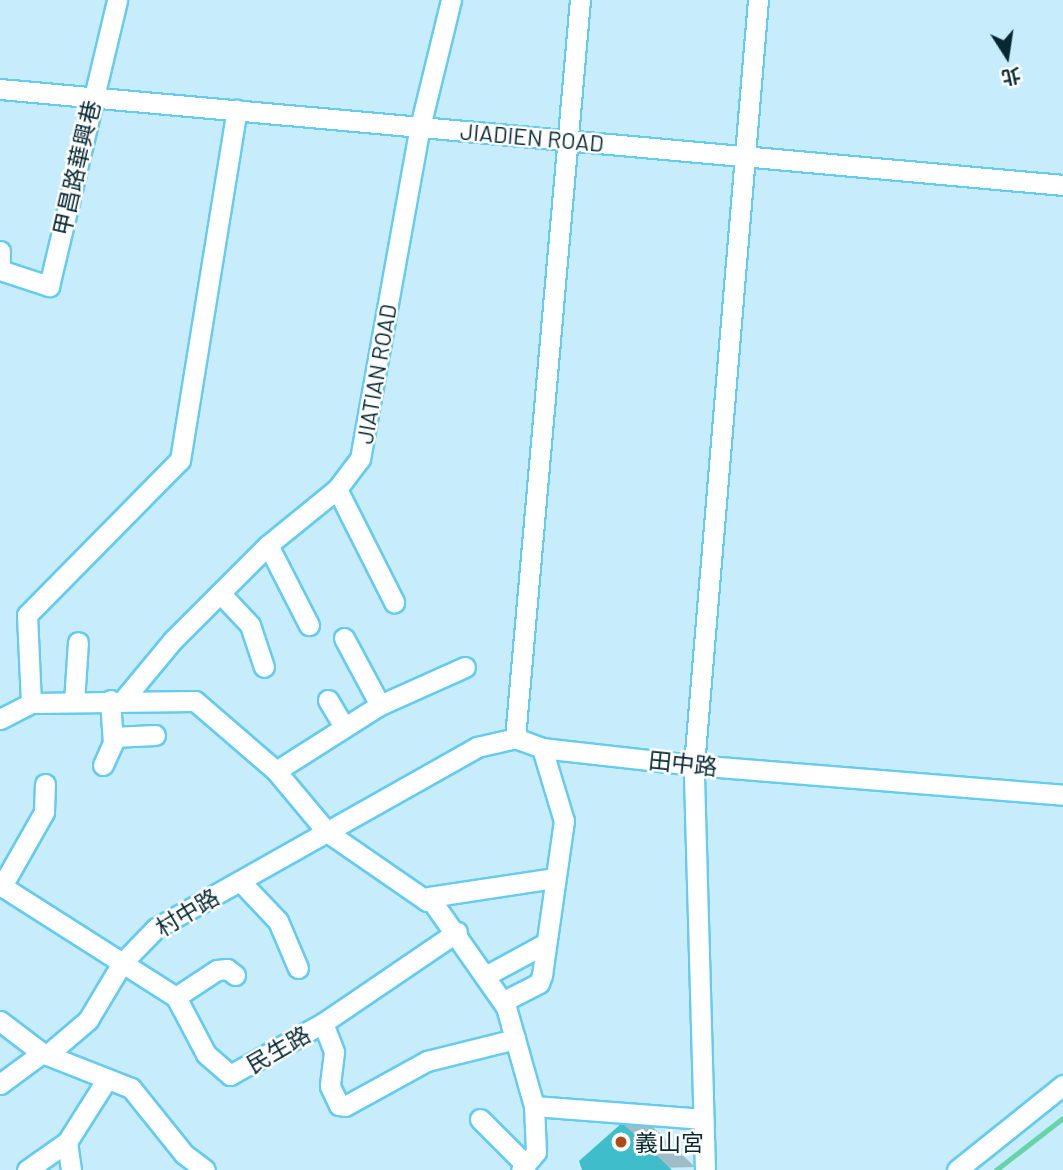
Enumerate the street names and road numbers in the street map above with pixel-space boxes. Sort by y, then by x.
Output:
street label: 甲昌路華興巷 [47,98,105,238]
street label: JIADIEN ROAD [459,117,605,157]
street label: JIATIAN ROAD [350,302,402,446]
street label: 田中路 [647,746,719,780]
street label: 村中路 [150,882,224,942]
street label: 民生路 [241,1020,315,1078]

